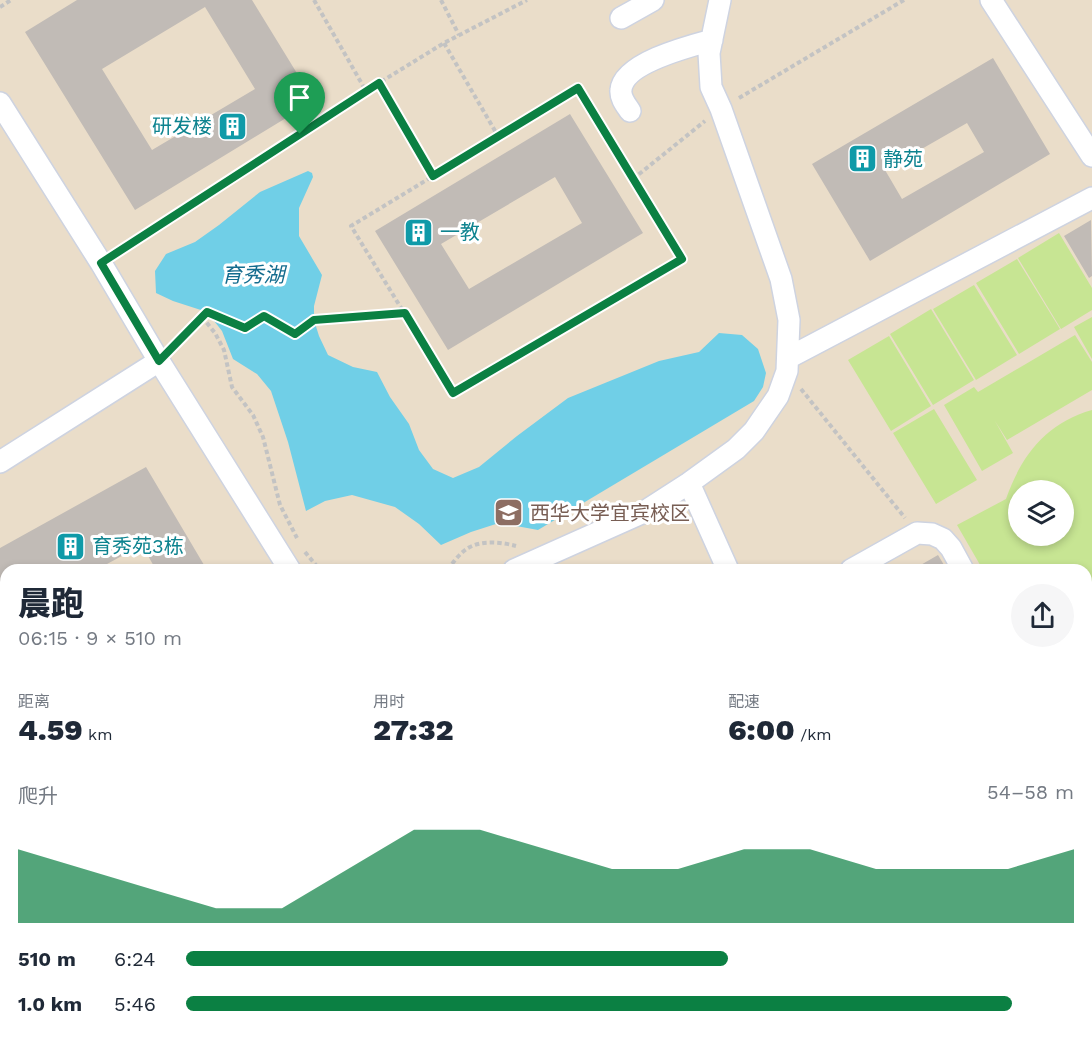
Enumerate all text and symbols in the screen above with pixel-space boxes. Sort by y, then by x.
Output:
pin [274,72,325,134]
icon: arrive [283,81,316,114]
building icon: 研发楼 [217,110,249,142]
place label: 研发楼 [152,114,212,138]
building icon: 静苑 [846,143,878,175]
place label: 静苑 [883,147,923,171]
building icon: 一教 [403,216,435,248]
place label: 一教 [440,220,480,244]
water label: 育秀湖 [222,262,287,287]
map controls [1008,480,1074,546]
button: layers [1008,480,1074,546]
school or university icon: 西华大学宜宾校区 [493,497,525,529]
place label: 西华大学宜宾校区 [530,501,690,525]
building icon: 育秀苑3栋 [55,530,87,562]
place label: 育秀苑3栋 [92,534,184,558]
text: 晨跑 [18,584,84,623]
button: share [1011,584,1074,647]
text: 06:15 · 9 × 510 m [18,626,182,650]
text: 距离 [18,692,50,711]
text: 用时 [373,692,405,711]
text: 配速 [728,692,760,711]
text: 4.59 [18,712,83,747]
text: 27:32 [373,712,454,747]
text: 6:00 [728,712,795,747]
text: km [83,725,112,744]
text: /km [795,725,832,744]
text: 54–58 m [987,780,1074,804]
text: 爬升 [18,784,58,808]
text: 510 m [18,947,76,971]
text: 6:24 [114,947,155,971]
text: 1.0 km [18,992,82,1016]
text: 5:46 [114,992,156,1016]

